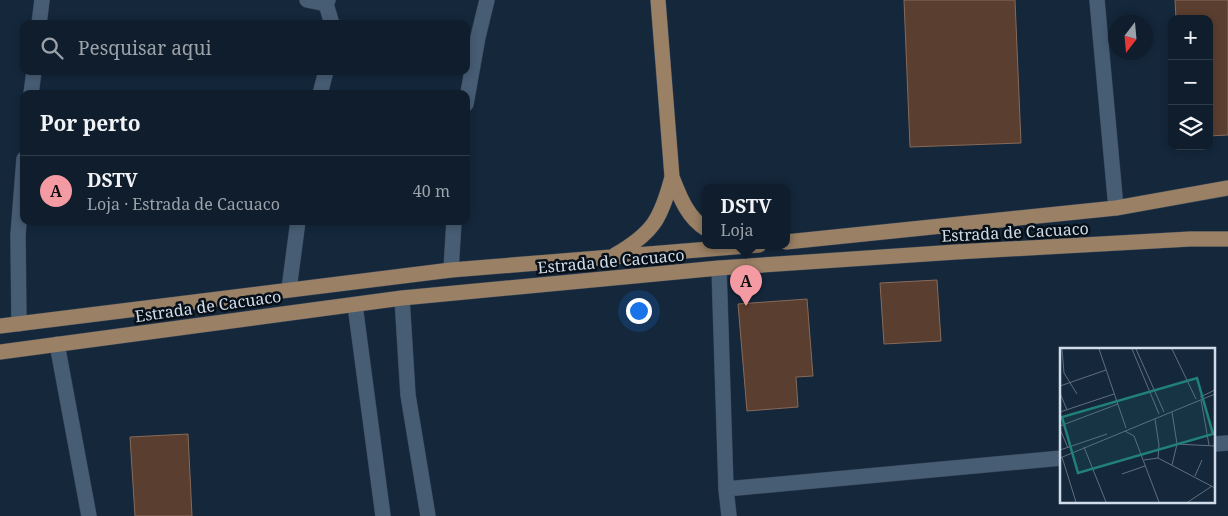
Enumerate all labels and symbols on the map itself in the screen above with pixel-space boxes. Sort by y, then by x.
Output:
north arrow [1108,15,1153,60]
street label: Estrada de Cacuaco [941,217,1089,247]
street label: Estrada de Cacuaco [537,244,685,278]
pin: A [730,265,762,306]
street label: Estrada de Cacuaco [133,285,283,327]
your location [626,298,652,324]
inset map [1060,348,1216,504]

